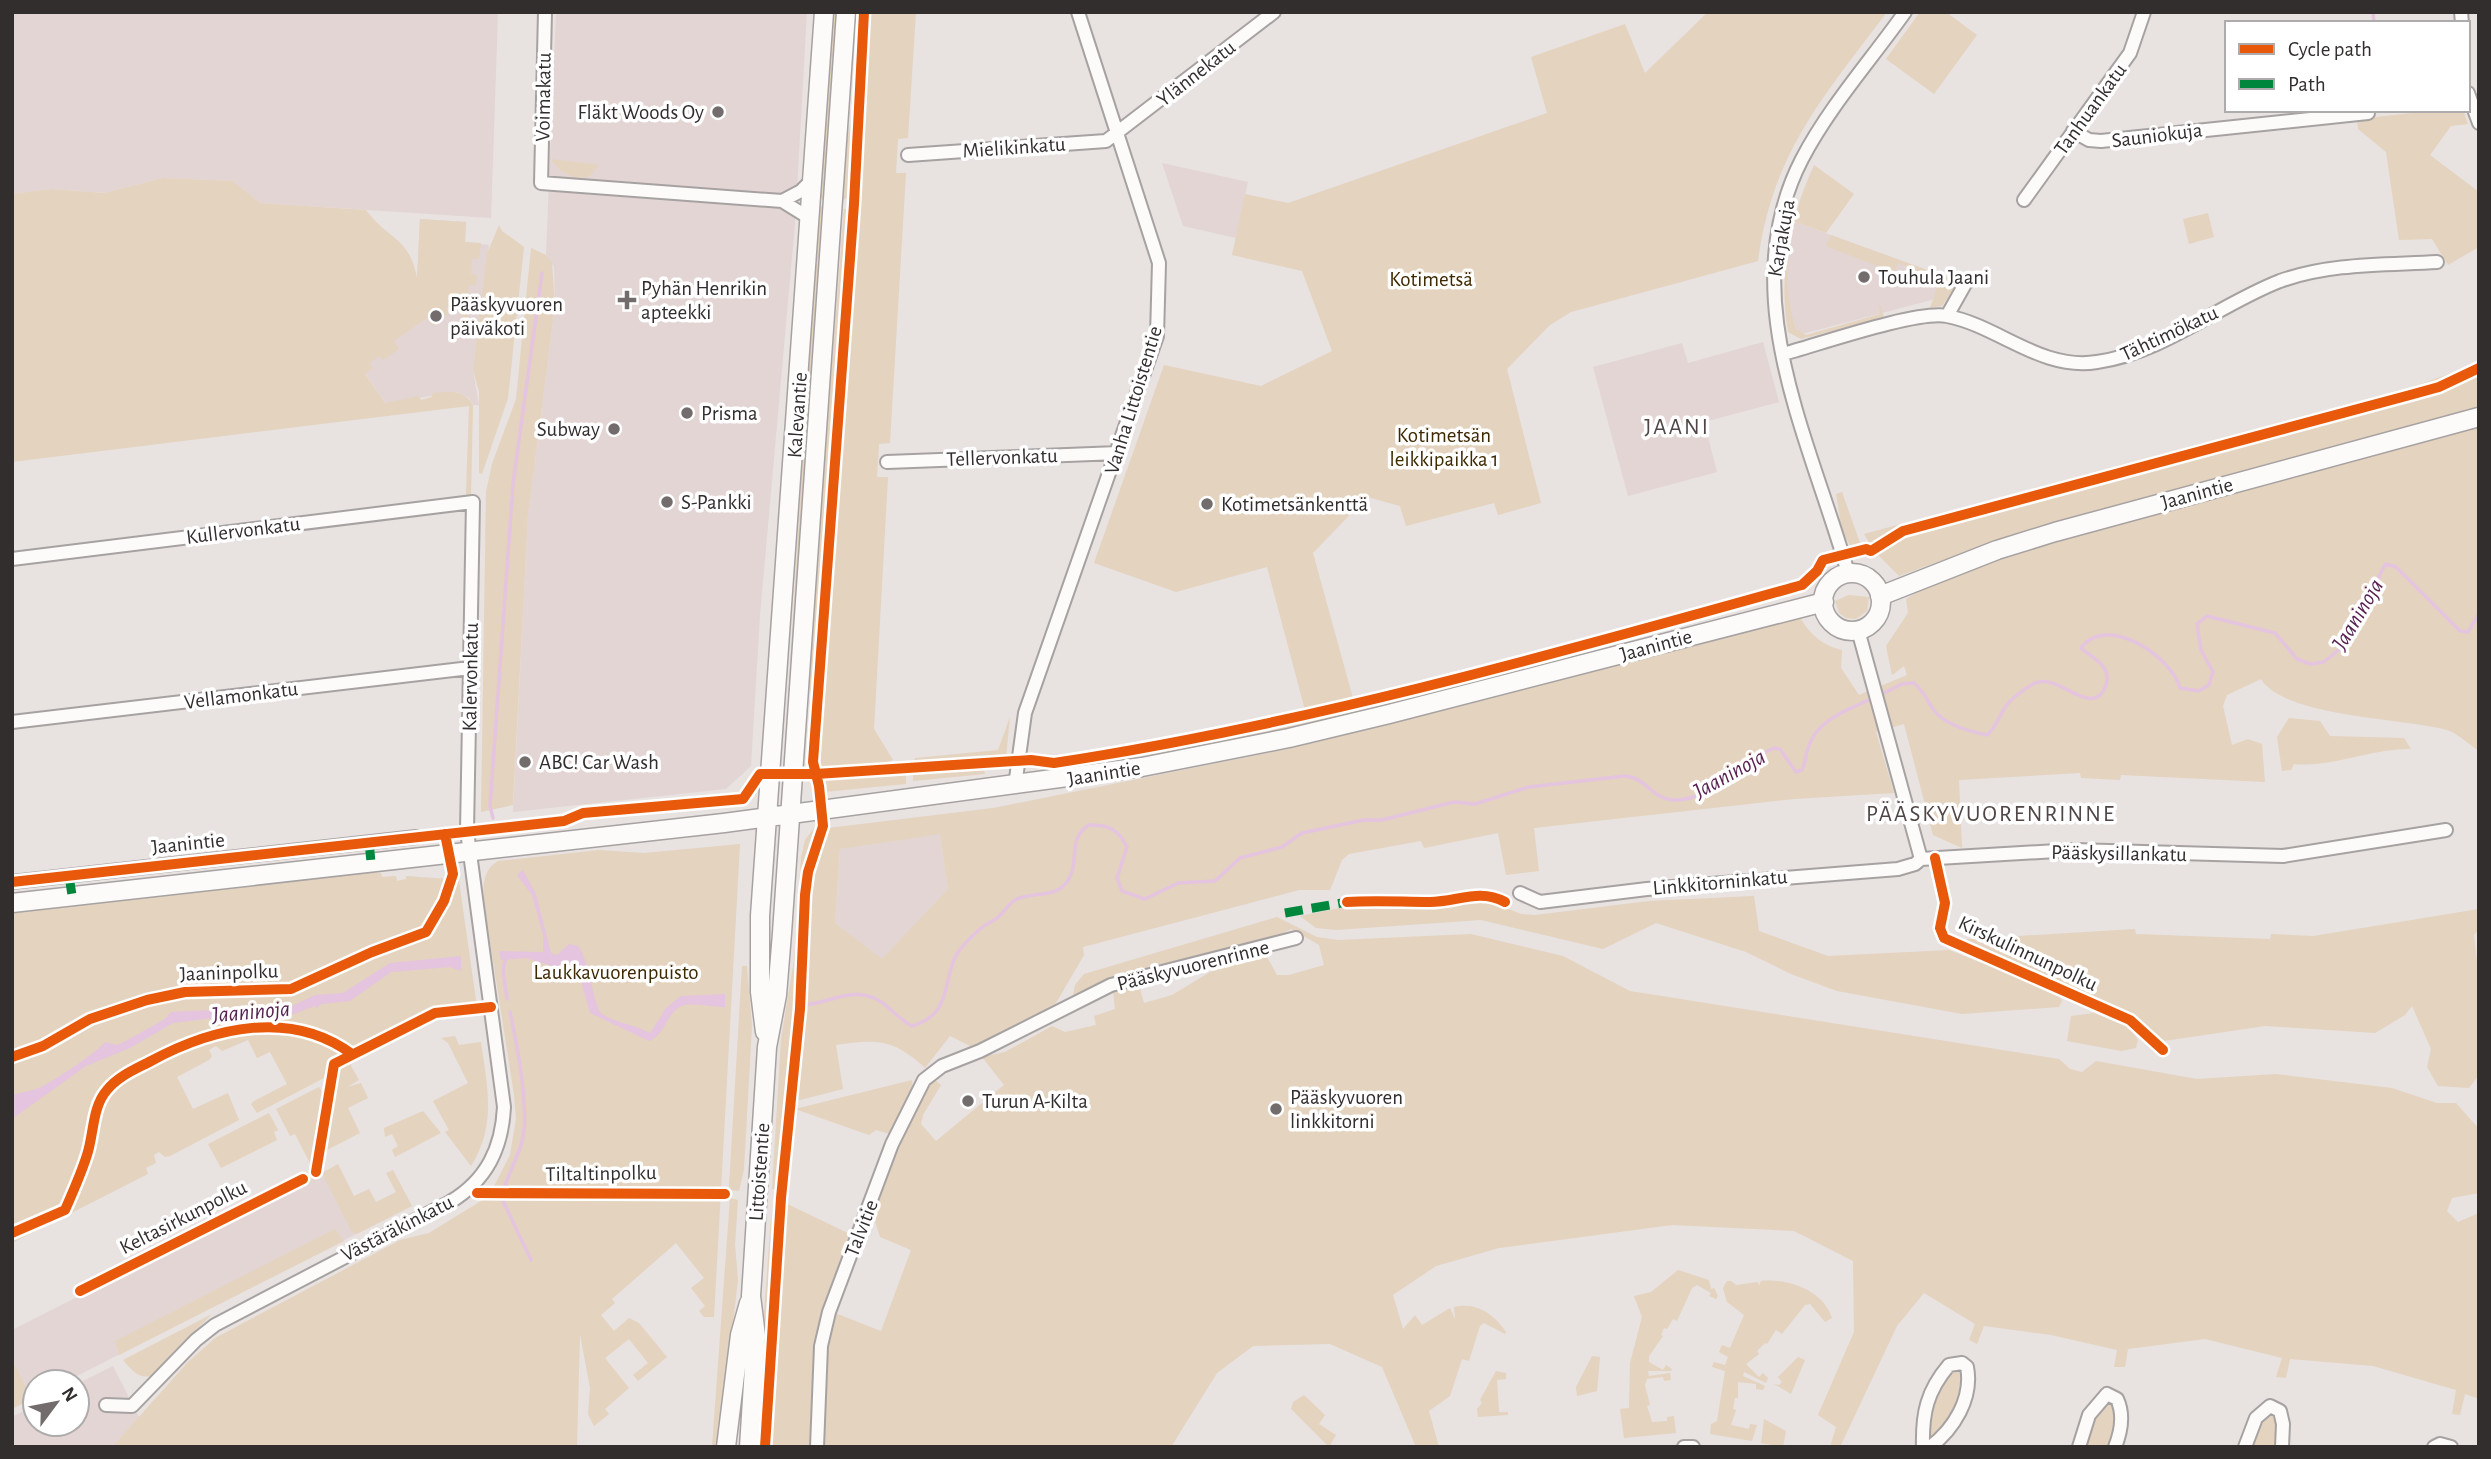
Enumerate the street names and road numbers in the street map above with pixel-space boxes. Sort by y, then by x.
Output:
street label: Ylännekatu [1153,36,1240,110]
street label: Voimakatu [532,52,555,142]
street label: Tanhuankatu [2050,59,2131,159]
street label: Sauniokuja [2110,119,2204,151]
street label: Mielikinkatu [962,133,1067,162]
street label: Karjakuja [1764,197,1799,279]
street label: Tähtimökatu [2117,302,2221,365]
street label: Vanha Littoistentie [1101,324,1166,477]
street label: Kalevantie [784,371,811,459]
street label: Tellervonkatu [946,445,1058,470]
street label: Jaanintie [2159,474,2235,513]
street label: Kullervonkatu [185,513,302,548]
street label: Kalervonkatu [459,622,482,732]
street label: Jaanintie [1618,626,1694,665]
street label: Vellamonkatu [183,678,299,713]
street label: Jaanintie [1066,757,1142,790]
street label: Jaanintie [150,829,226,858]
street label: Pääskysillankatu [2051,842,2187,865]
street label: Linkkitorninkatu [1652,866,1789,899]
street label: Kirskulinnunpolku [1955,912,2101,995]
street label: Pääskyvuorenrinne [1115,936,1271,995]
street label: Jaaninpolku [179,960,279,985]
street label: Littoistentie [746,1122,773,1222]
street label: Tiltaltinpolku [545,1162,657,1185]
street label: Keltasirkunpolku [116,1176,250,1258]
street label: Västäräkinkatu [338,1191,457,1266]
street label: Talvitie [841,1197,882,1260]

